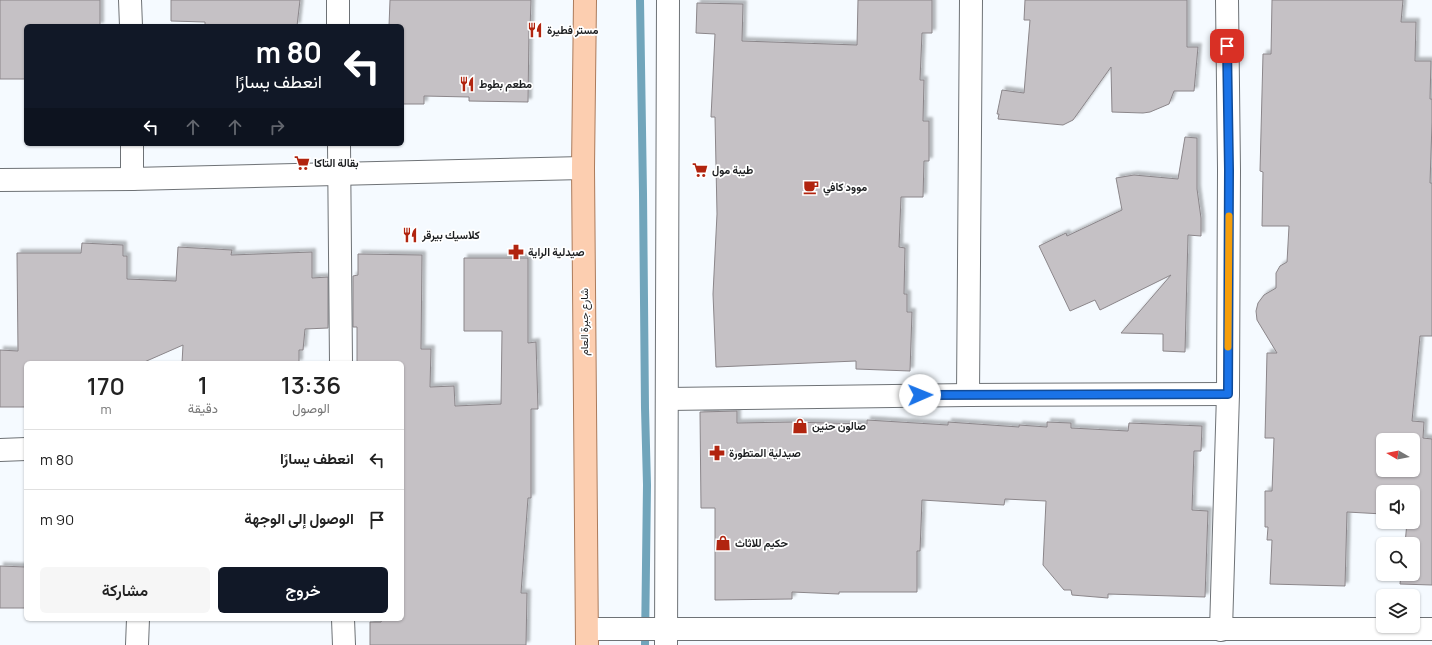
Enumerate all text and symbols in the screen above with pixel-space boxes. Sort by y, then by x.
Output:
restaurant icon: مستر فطيرة [526,21,544,39]
place label: مستر فطيرة [547,22,599,37]
pin [1210,29,1244,63]
text: 80 m [256,33,322,71]
icon: arrive [1216,35,1238,57]
icon: left [336,40,388,92]
text: انعطف يسارًا [235,69,322,93]
restaurant icon: مطعم بطوط [458,75,476,93]
place label: مطعم بطوط [479,76,532,92]
icon: left [140,116,162,138]
icon: ahead [182,116,204,138]
icon: ahead [224,116,246,138]
icon: right [266,116,288,138]
supermarket icon: بقالة التاكا [293,154,311,172]
place label: بقالة التاكا [314,155,359,170]
supermarket icon: طيبة مول [691,161,709,179]
place label: طيبة مول [712,162,753,177]
cafe icon: موود كافي [802,178,820,196]
place label: موود كافي [823,179,867,196]
restaurant icon: كلاسيك بيرقر [401,226,419,244]
place label: كلاسيك بيرقر [421,227,480,242]
pharmacy icon: صيدلية الراية [507,243,525,261]
place label: صيدلية الراية [528,244,585,259]
street label: شارع جبرة العام [576,288,592,356]
text: 1 [198,368,208,401]
text: 13:36 [281,368,341,401]
text: 170 [87,369,125,402]
position arrow [899,374,941,416]
text: دقيقة [188,399,218,417]
text: الوصول [292,399,330,417]
text: m [100,400,111,418]
shop icon: صالون حنين [791,417,809,435]
place label: صالون حنين [812,418,866,433]
north arrow [1376,433,1420,477]
map controls [1376,433,1420,633]
pharmacy icon: صيدلية المتطورة [708,444,726,462]
place label: صيدلية المتطورة [729,445,801,460]
text: انعطف يسارًا [280,448,354,469]
text: 80 m [40,449,74,470]
icon: left [366,449,388,471]
button: sound [1376,485,1420,529]
text: الوصول إلى الوجهة [244,508,354,529]
text: 90 m [40,509,74,530]
icon: arrive [366,509,388,531]
shop icon: حكيم للاثاث [714,534,732,552]
place label: حكيم للاثاث [735,535,789,551]
button: search [1376,537,1420,581]
button: مشاركة [40,567,210,613]
button: خروج [218,567,388,613]
button: layers [1376,589,1420,633]

